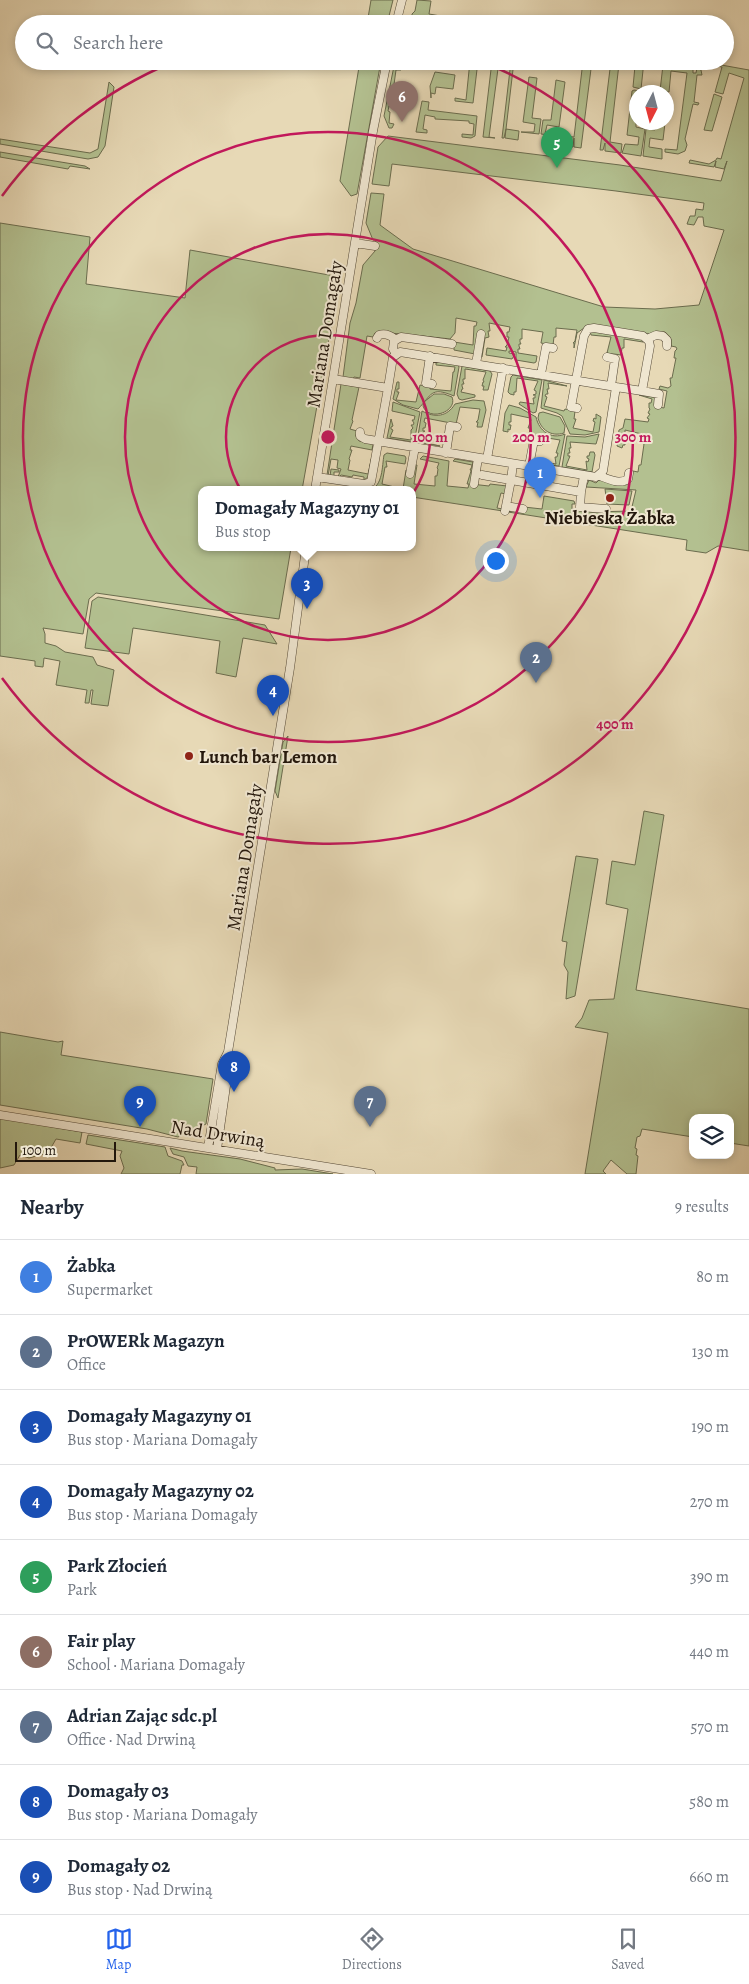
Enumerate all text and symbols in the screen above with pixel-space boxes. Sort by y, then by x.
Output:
search box [15,15,734,70]
icon: search [33,29,61,57]
text: Search here [73,30,163,56]
pin: 6 [386,81,418,122]
north arrow [629,85,674,130]
pin: 5 [541,127,573,168]
street label: Mariana Domagały [301,258,350,410]
text: 100 m [412,427,448,447]
text: 200 m [512,427,550,447]
text: 300 m [615,427,652,447]
centre of rings [319,428,337,446]
pin: 1 [524,457,556,498]
popup [198,486,416,551]
marker: Niebieska Żabka [604,492,616,504]
text: Domagały Magazyny 01 [215,495,399,521]
place label: Niebieska Żabka [545,505,676,531]
text: Bus stop [215,521,271,543]
your location [483,548,509,574]
pin: 3 [291,568,323,609]
pin: 2 [520,642,552,683]
pin: 4 [257,675,289,716]
text: 400 m [596,714,634,734]
place label: Lunch bar Lemon [199,744,337,770]
marker: Lunch bar Lemon [183,750,195,762]
street label: Mariana Domagały [221,781,270,933]
pin: 8 [218,1051,250,1092]
pin: 9 [124,1086,156,1127]
pin: 7 [354,1086,386,1127]
street label: Nad Drwiną [169,1114,267,1154]
map controls [689,1114,734,1159]
button: layers [689,1114,734,1159]
scale bar [15,1139,116,1162]
text: 100 m [22,1141,56,1160]
text: Nearby [20,1193,83,1221]
text: 9 results [675,1196,729,1218]
text: Żabka [67,1253,116,1279]
text: 1 [33,1266,39,1288]
text: 80 m [696,1266,729,1288]
text: Supermarket [67,1279,153,1301]
text: PrOWERk Magazyn [67,1328,225,1354]
text: 2 [32,1341,40,1363]
text: 130 m [692,1341,729,1363]
text: Office [67,1354,106,1376]
text: Domagały Magazyny 01 [67,1403,252,1429]
text: 3 [33,1416,39,1438]
text: 190 m [691,1416,729,1438]
text: Bus stop · Mariana Domagały [67,1429,257,1451]
text: Domagały Magazyny 02 [67,1478,254,1504]
text: 4 [32,1491,40,1513]
text: 270 m [690,1491,729,1513]
text: Bus stop · Mariana Domagały [67,1504,257,1526]
text: Park Złocień [67,1553,167,1579]
text: 5 [33,1566,39,1588]
text: 390 m [690,1566,729,1588]
text: Park [67,1579,97,1601]
text: Fair play [67,1628,135,1654]
text: 6 [32,1641,40,1663]
text: 440 m [689,1641,729,1663]
text: School · Mariana Domagały [67,1654,245,1676]
text: Adrian Zając sdc.pl [67,1703,217,1729]
text: 7 [33,1716,39,1738]
text: 570 m [690,1716,729,1738]
text: Office · Nad Drwiną [67,1729,196,1751]
text: Domagały 03 [67,1778,169,1804]
text: 8 [32,1791,40,1813]
text: 580 m [689,1791,729,1813]
text: Bus stop · Mariana Domagały [67,1804,257,1826]
text: Domagały 02 [67,1853,170,1879]
text: 9 [32,1866,40,1888]
text: 660 m [689,1866,729,1888]
text: Bus stop · Nad Drwiną [67,1879,212,1901]
tab: Map [105,1925,133,1974]
tab: Directions [342,1925,402,1974]
tab: Saved [611,1925,644,1974]

